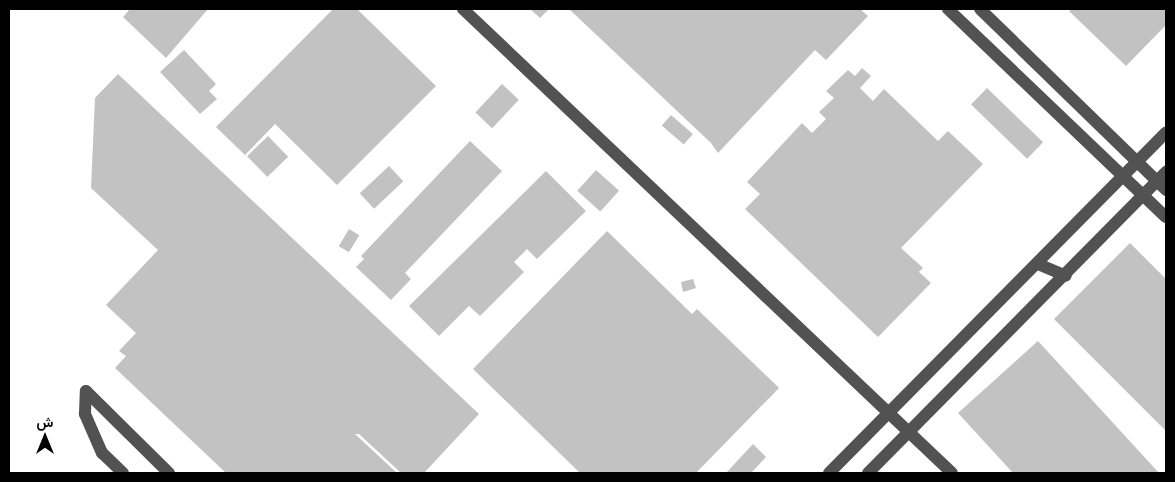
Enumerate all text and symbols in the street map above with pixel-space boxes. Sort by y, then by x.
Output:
north arrow [20,412,70,462]
text: ش [37,414,53,430]

